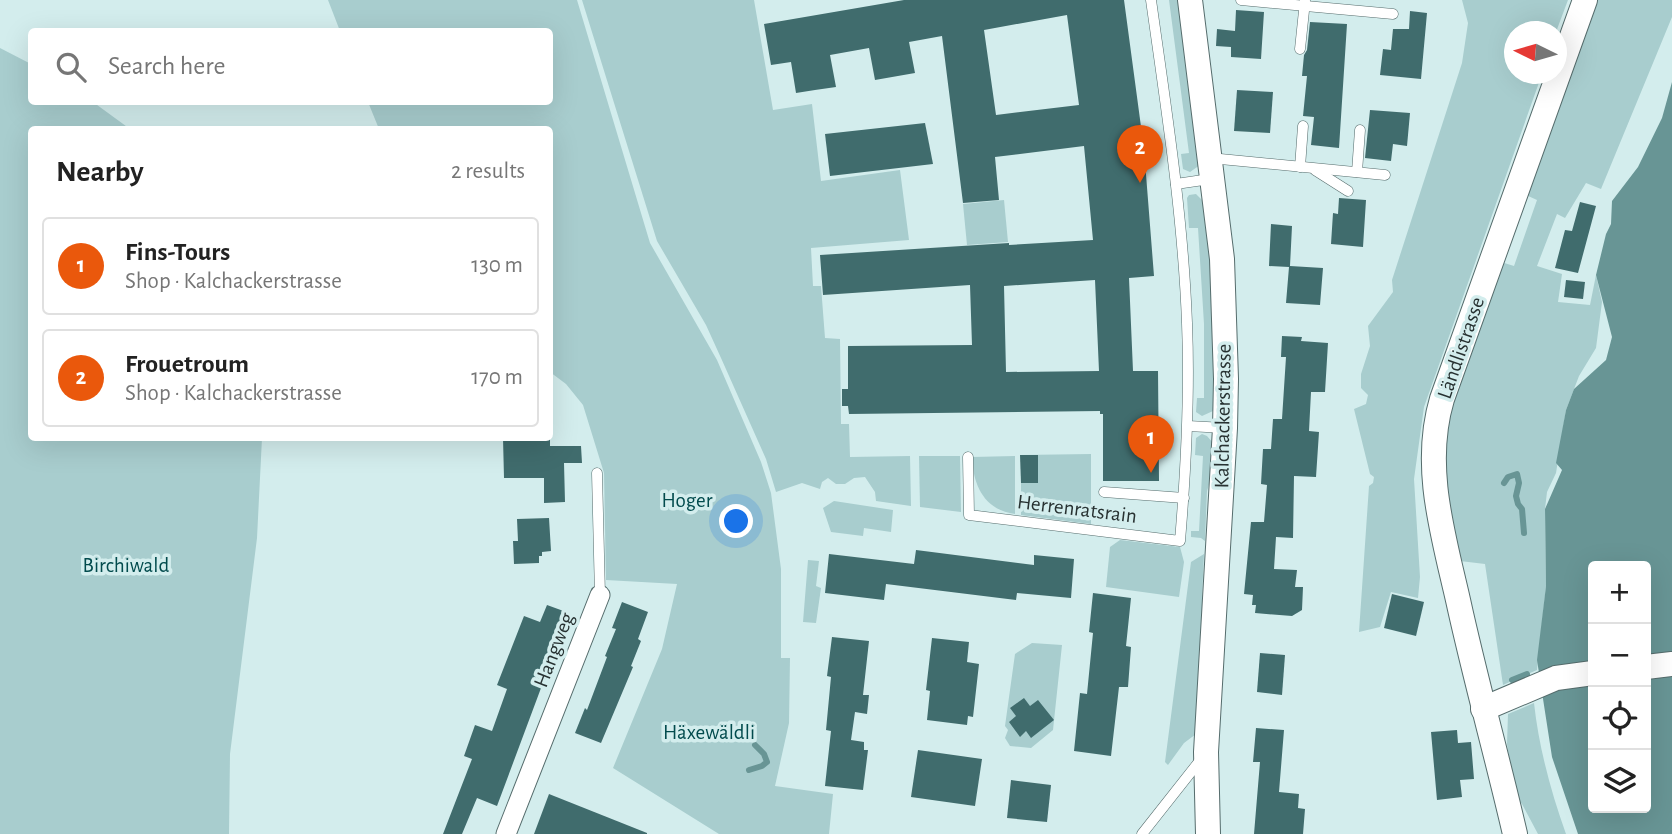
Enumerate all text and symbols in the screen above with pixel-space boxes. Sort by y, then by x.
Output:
north arrow [1504,21,1567,84]
search box [28,28,553,105]
icon: search [52,48,90,86]
text: Search here [108,53,226,79]
pin: 2 [1117,125,1163,183]
text: Nearby [56,157,144,187]
text: 2 results [451,160,525,183]
text: Fins-Tours [125,239,230,265]
text: 1 [77,254,85,277]
text: 130 m [471,254,523,277]
text: Shop · Kalchackerstrasse [125,270,342,293]
street label: Ländlistrasse [1434,294,1488,402]
street label: Kalchackerstrasse [1211,344,1235,488]
text: Frouetroum [125,351,249,377]
text: 2 [76,366,86,389]
text: 170 m [471,366,523,389]
text: Shop · Kalchackerstrasse [125,382,342,405]
pin: 1 [1128,415,1174,473]
park label: Hoger [662,490,713,511]
street label: Herrenratsrain [1016,491,1138,527]
your location [719,504,753,538]
park label: Birchiwald [83,555,170,576]
map controls [1588,561,1651,813]
button: + [1588,561,1651,624]
street label: Hangweg [530,609,578,690]
button: − [1588,624,1651,687]
button: locate [1588,687,1651,750]
park label: Häxewäldli [663,722,755,743]
button: layers [1588,750,1651,813]

